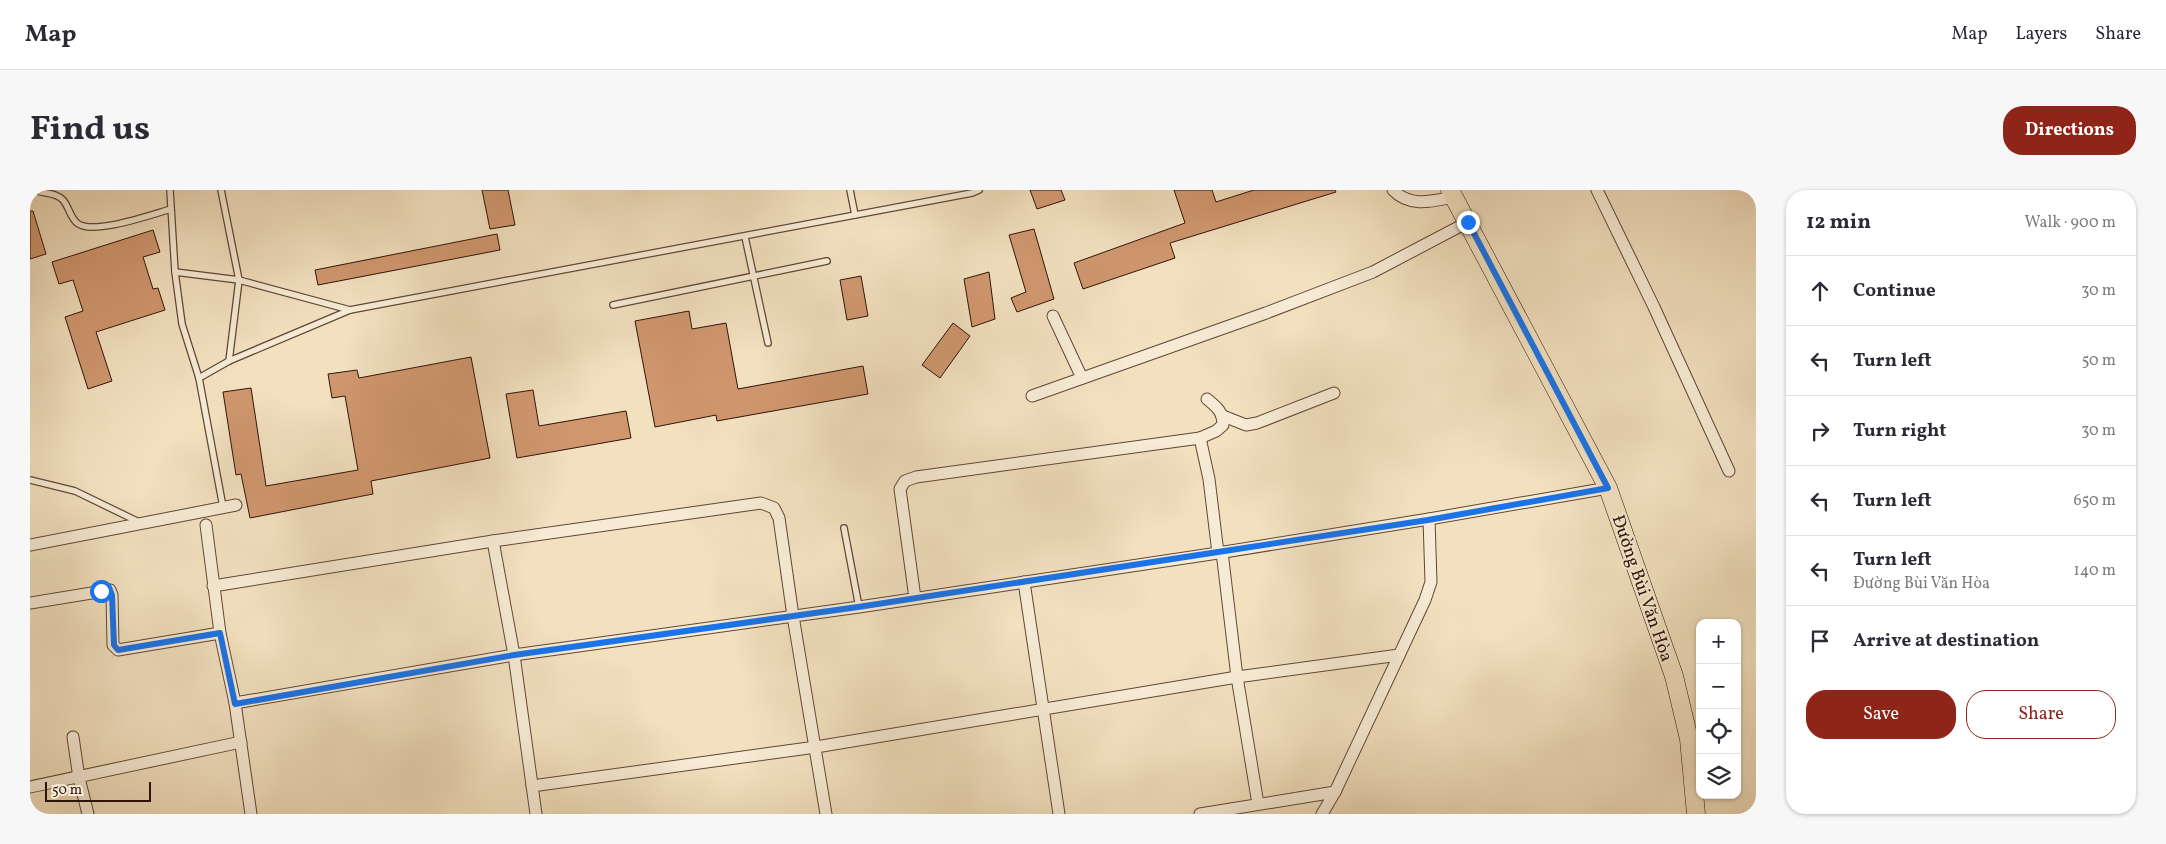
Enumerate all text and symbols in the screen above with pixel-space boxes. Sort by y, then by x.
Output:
text: Map [25,18,76,52]
text: Map [1951,22,1987,47]
text: Layers [2015,22,2067,47]
text: Share [2095,22,2141,47]
text: Find us [30,106,150,154]
button: Directions [2003,106,2136,155]
text: 12 min [1806,208,1871,237]
route end [1457,211,1480,234]
text: Walk · 900 m [2025,212,2116,234]
icon: ahead [1806,277,1834,305]
text: Continue [1853,278,1936,304]
text: 30 m [2081,280,2116,302]
icon: left [1806,347,1834,375]
text: Turn left [1853,348,1932,374]
text: 50 m [2082,350,2116,372]
icon: right [1806,417,1834,445]
text: Turn right [1853,418,1946,444]
text: 30 m [2081,420,2116,442]
icon: left [1806,487,1834,515]
text: Turn left [1853,488,1932,514]
text: 650 m [2074,490,2116,512]
street label: Đường Bùi Văn Hòa [1605,512,1678,665]
text: Turn left [1853,547,1932,573]
icon: left [1806,557,1834,585]
text: 140 m [2074,560,2116,582]
text: Đường Bùi Văn Hòa [1853,573,1990,595]
route start [90,580,113,603]
map controls [1696,619,1741,799]
button: + [1696,619,1741,664]
icon: arrive [1806,627,1834,655]
text: Arrive at destination [1853,628,2039,654]
button: − [1696,664,1741,709]
button: Save [1806,690,1956,739]
button: Share [1966,690,2116,739]
button: locate [1696,709,1741,754]
button: layers [1696,754,1741,799]
scale bar [45,779,151,802]
text: 50 m [52,781,82,800]

